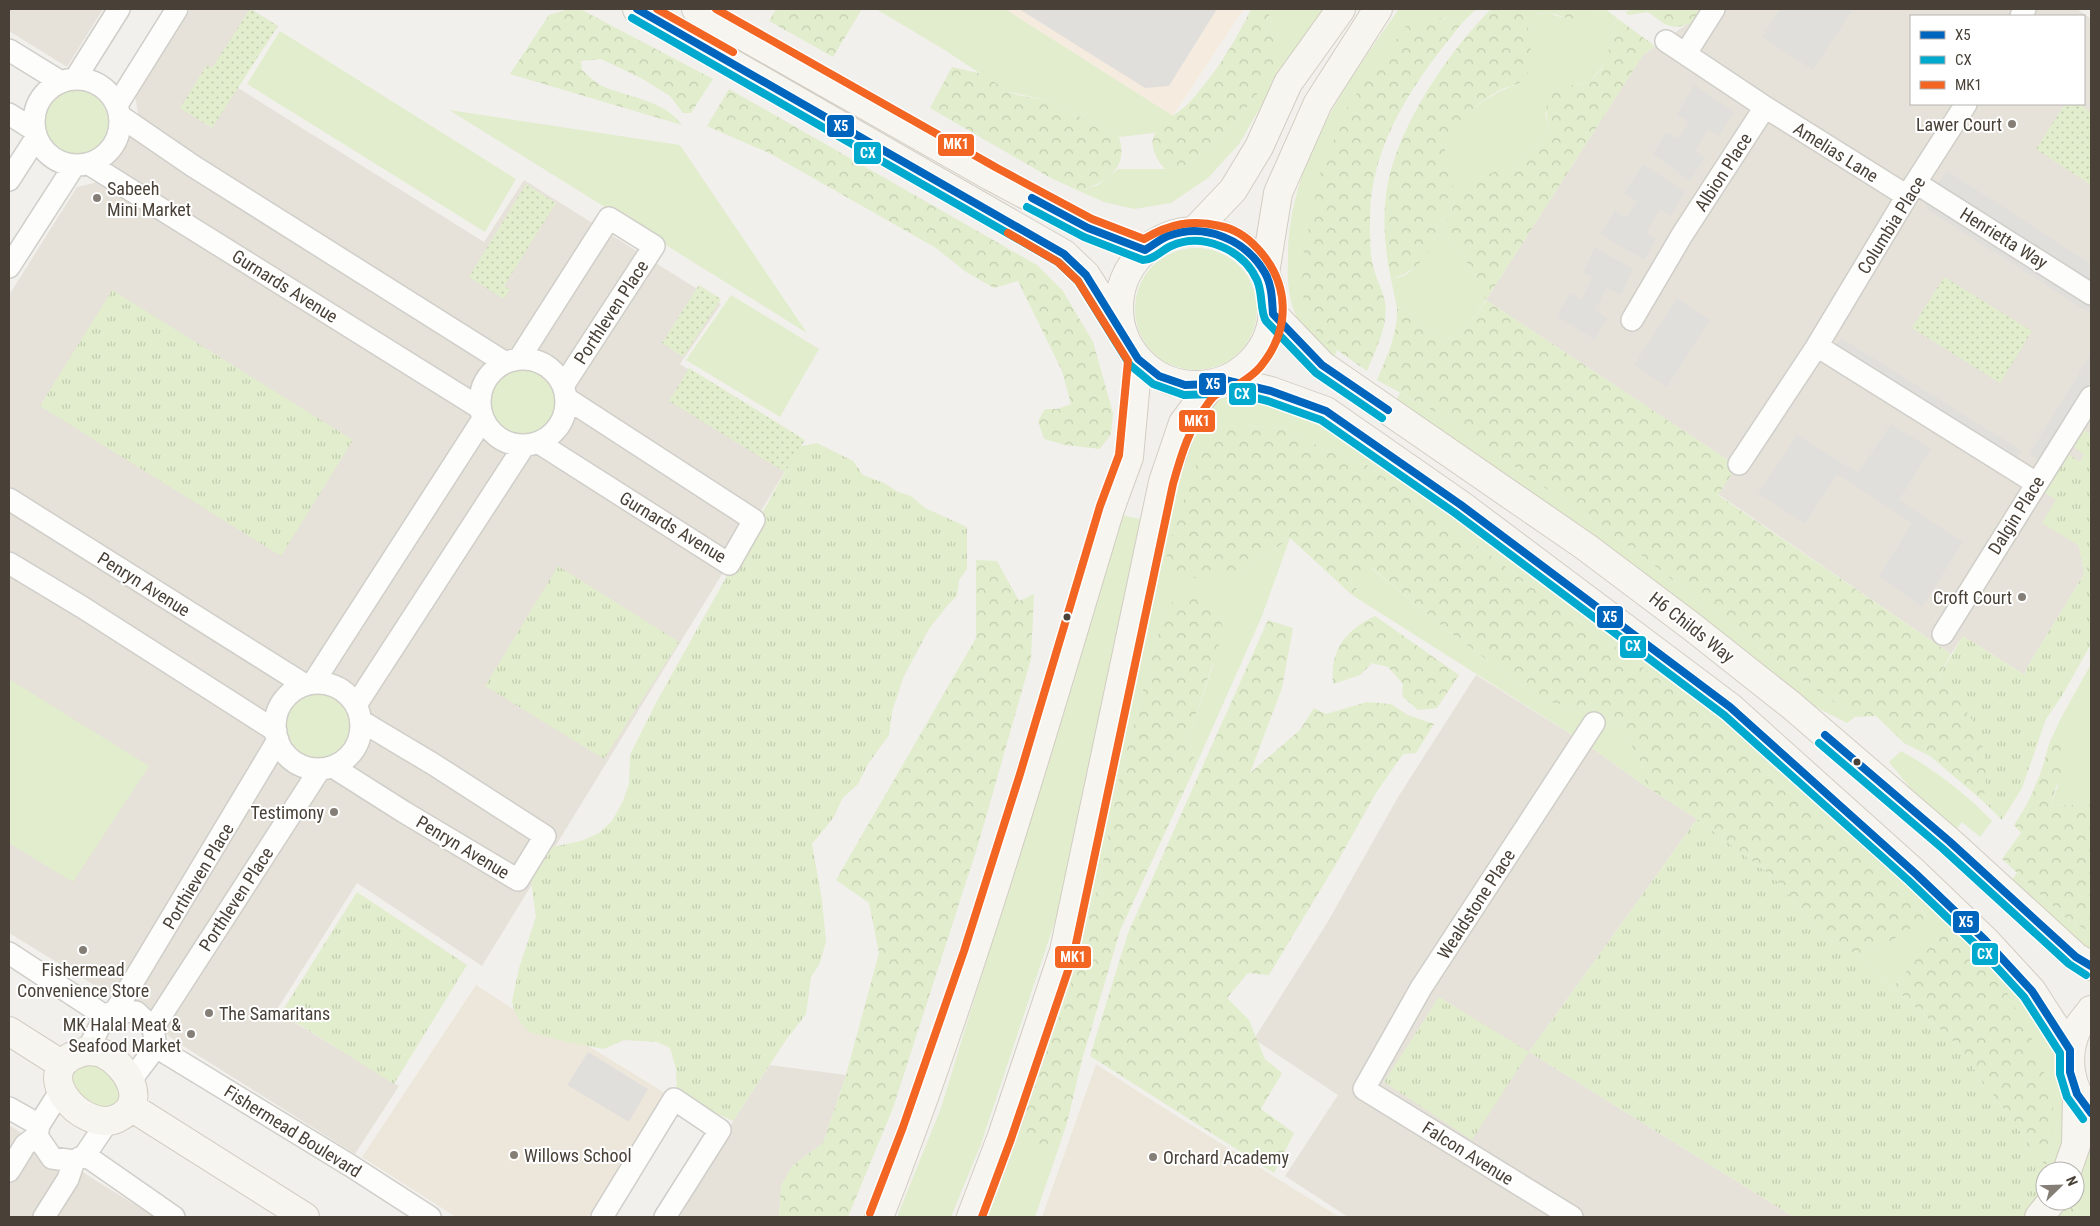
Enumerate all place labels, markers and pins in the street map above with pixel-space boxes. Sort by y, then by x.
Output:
place label: Lawer Court [1916,114,2002,135]
marker: Lawer Court [2006,118,2018,130]
place label: Sabeeh Mini Market [107,178,191,220]
marker: Sabeeh Mini Market [91,192,103,204]
place label: Croft Court [1933,587,2012,608]
marker: Croft Court [2016,591,2028,603]
unlabelled marker [1062,612,1072,622]
unlabelled marker [1852,757,1862,767]
place label: Testimony [251,802,325,823]
marker: Testimony [328,806,340,818]
marker: Fishermead Convenience Store [77,944,89,956]
place label: Fishermead Convenience Store [17,959,149,1001]
place label: The Samaritans [219,1003,330,1024]
marker: The Samaritans [203,1007,215,1019]
place label: MK Halal Meat & Seafood Market [63,1014,181,1056]
marker: MK Halal Meat & Seafood Market [185,1028,197,1040]
place label: Willows School [524,1145,632,1166]
place label: Orchard Academy [1163,1147,1289,1168]
marker: Willows School [508,1149,520,1161]
marker: Orchard Academy [1147,1151,1159,1163]

